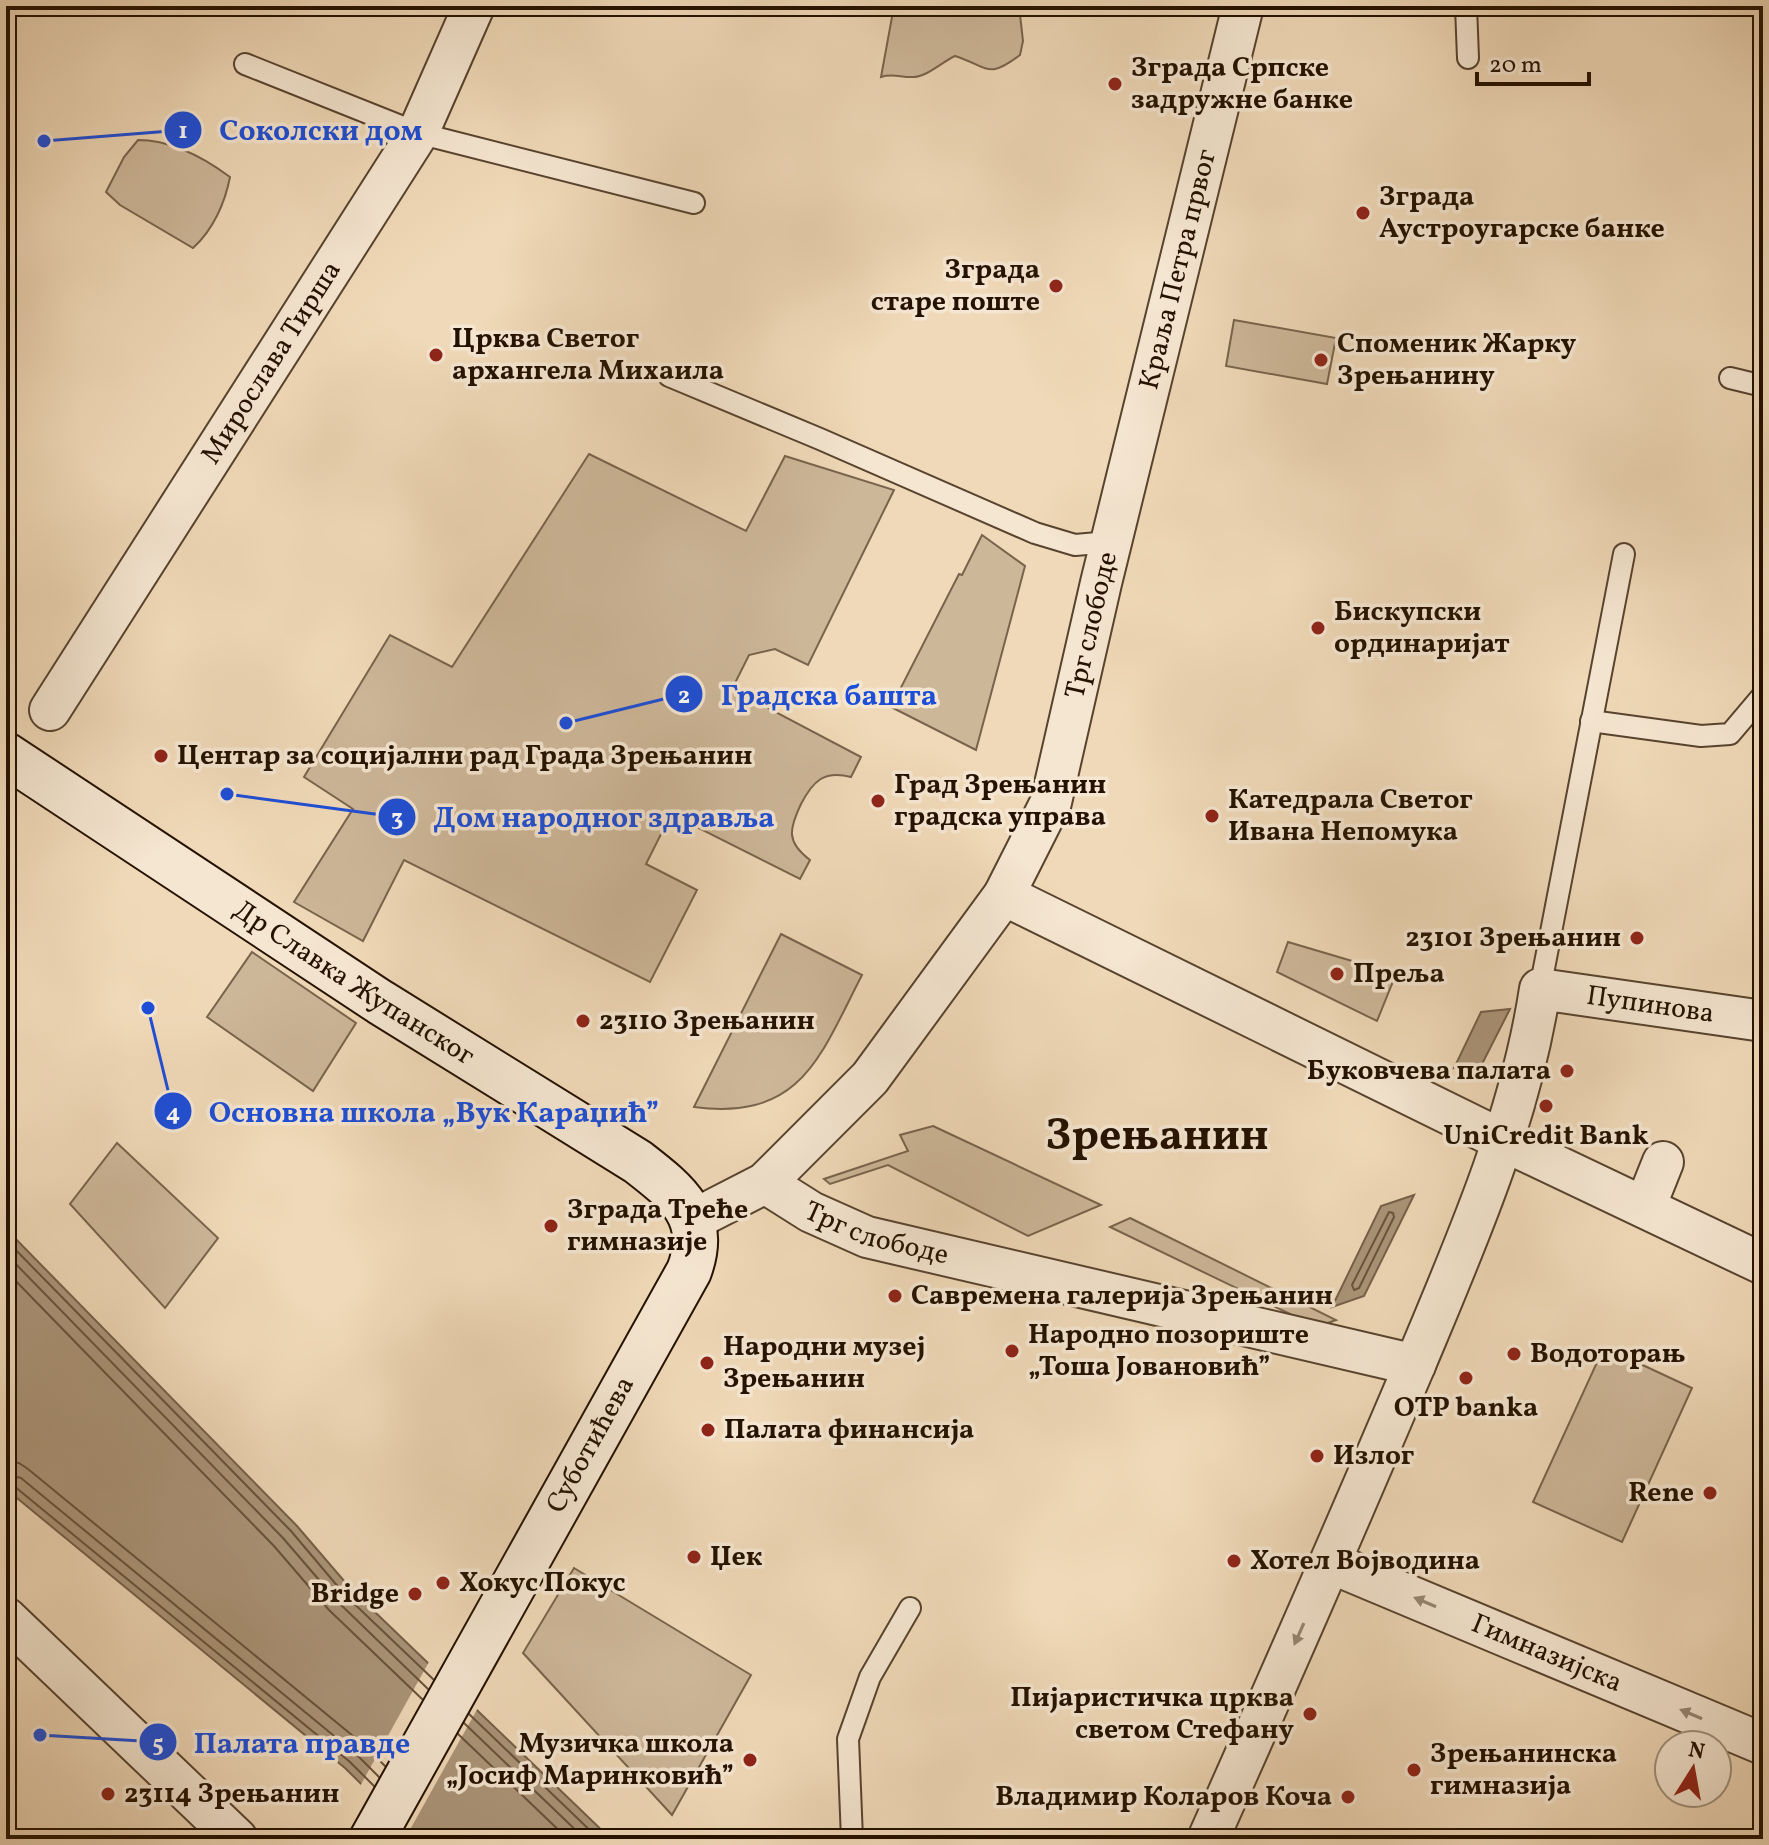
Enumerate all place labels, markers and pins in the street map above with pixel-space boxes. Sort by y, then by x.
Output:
place label: Зграда Српске задружне банке [1131,49,1353,120]
marker: Зграда Српске задружне банке [1106,75,1124,93]
callout: Соколски дом [163,103,438,157]
place label: Зграда Аустроугарске банке [1379,178,1665,249]
marker: Зграда Аустроугарске банке [1354,204,1372,222]
place label: Зграда старе поште [871,251,1040,322]
marker: Зграда старе поште [1047,277,1065,295]
place label: Црква Светог архангела Михаила [452,320,724,391]
place label: Споменик Жарку Зрењанину [1337,325,1576,396]
marker: Црква Светог архангела Михаила [427,346,445,364]
marker: Споменик Жарку Зрењанину [1312,351,1330,369]
place label: Бискупски ординаријат [1334,593,1510,664]
marker: Бискупски ординаријат [1309,619,1327,637]
callout: Градска башта [664,667,953,721]
place label: Центар за социјални рад Града Зрењанин [177,737,752,776]
marker: Центар за социјални рад Града Зрењанин [152,747,170,765]
place label: Град Зрењанин градска управа [894,766,1106,837]
place label: Катедрала Светог Ивана Непомука [1228,781,1473,852]
callout: Дом народног здравља [377,790,791,844]
marker: Град Зрењанин градска управа [869,792,887,810]
marker: Катедрала Светог Ивана Непомука [1203,807,1221,825]
place label: 23101 Зрењанин [1405,919,1621,958]
marker: 23101 Зрењанин [1628,929,1646,947]
place label: Преља [1353,955,1445,994]
marker: Преља [1328,965,1346,983]
place label: 23110 Зрењанин [599,1002,815,1041]
marker: 23110 Зрењанин [574,1012,592,1030]
place label: Буковчева палата [1307,1052,1551,1091]
marker: Буковчева палата [1558,1062,1576,1080]
callout: Основна школа „Вук Караџић” [153,1084,675,1138]
marker: UniCredit Bank [1537,1097,1555,1115]
place label: UniCredit Bank [1443,1117,1649,1156]
place label: Зграда Треће гимназије [567,1191,748,1262]
marker: Зграда Треће гимназије [542,1217,560,1235]
place label: Савремена галерија Зрењанин [911,1277,1333,1316]
marker: Савремена галерија Зрењанин [886,1287,904,1305]
place label: Народно позориште „Тоша Јовановић” [1028,1316,1309,1387]
place label: Народни музеј Зрењанин [723,1328,925,1399]
place label: Водоторањ [1530,1335,1686,1374]
marker: Народно позориште „Тоша Јовановић” [1003,1342,1021,1360]
marker: Водоторањ [1505,1345,1523,1363]
marker: Народни музеј Зрењанин [698,1354,716,1372]
marker: OTP banka [1457,1369,1475,1387]
place label: OTP banka [1394,1389,1538,1428]
place label: Палата финансија [724,1411,974,1450]
marker: Палата финансија [699,1421,717,1439]
place label: Излог [1333,1437,1415,1476]
marker: Излог [1308,1447,1326,1465]
place label: Rene [1628,1474,1694,1513]
marker: Rene [1701,1484,1719,1502]
place label: Џек [710,1538,763,1577]
place label: Хотел Војводина [1250,1542,1480,1581]
marker: Џек [685,1548,703,1566]
marker: Хотел Војводина [1225,1552,1243,1570]
place label: Хокус Покус [459,1564,626,1603]
marker: Хокус Покус [434,1574,452,1592]
place label: Bridge [311,1575,399,1614]
marker: Bridge [406,1585,424,1603]
place label: Пијаристичка црква светом Стефану [1010,1679,1294,1750]
marker: Пијаристичка црква светом Стефану [1301,1705,1319,1723]
callout: Палата правде [138,1715,426,1769]
place label: Музичка школа „Јосиф Маринковић” [446,1725,734,1796]
place label: Зрењанинска гимназија [1430,1735,1617,1806]
marker: Музичка школа „Јосиф Маринковић” [741,1751,759,1769]
marker: Зрењанинска гимназија [1405,1761,1423,1779]
place label: 23114 Зрењанин [124,1775,340,1814]
place label: Владимир Коларов Коча [995,1778,1332,1817]
marker: 23114 Зрењанин [99,1785,117,1803]
marker: Владимир Коларов Коча [1339,1788,1357,1806]

